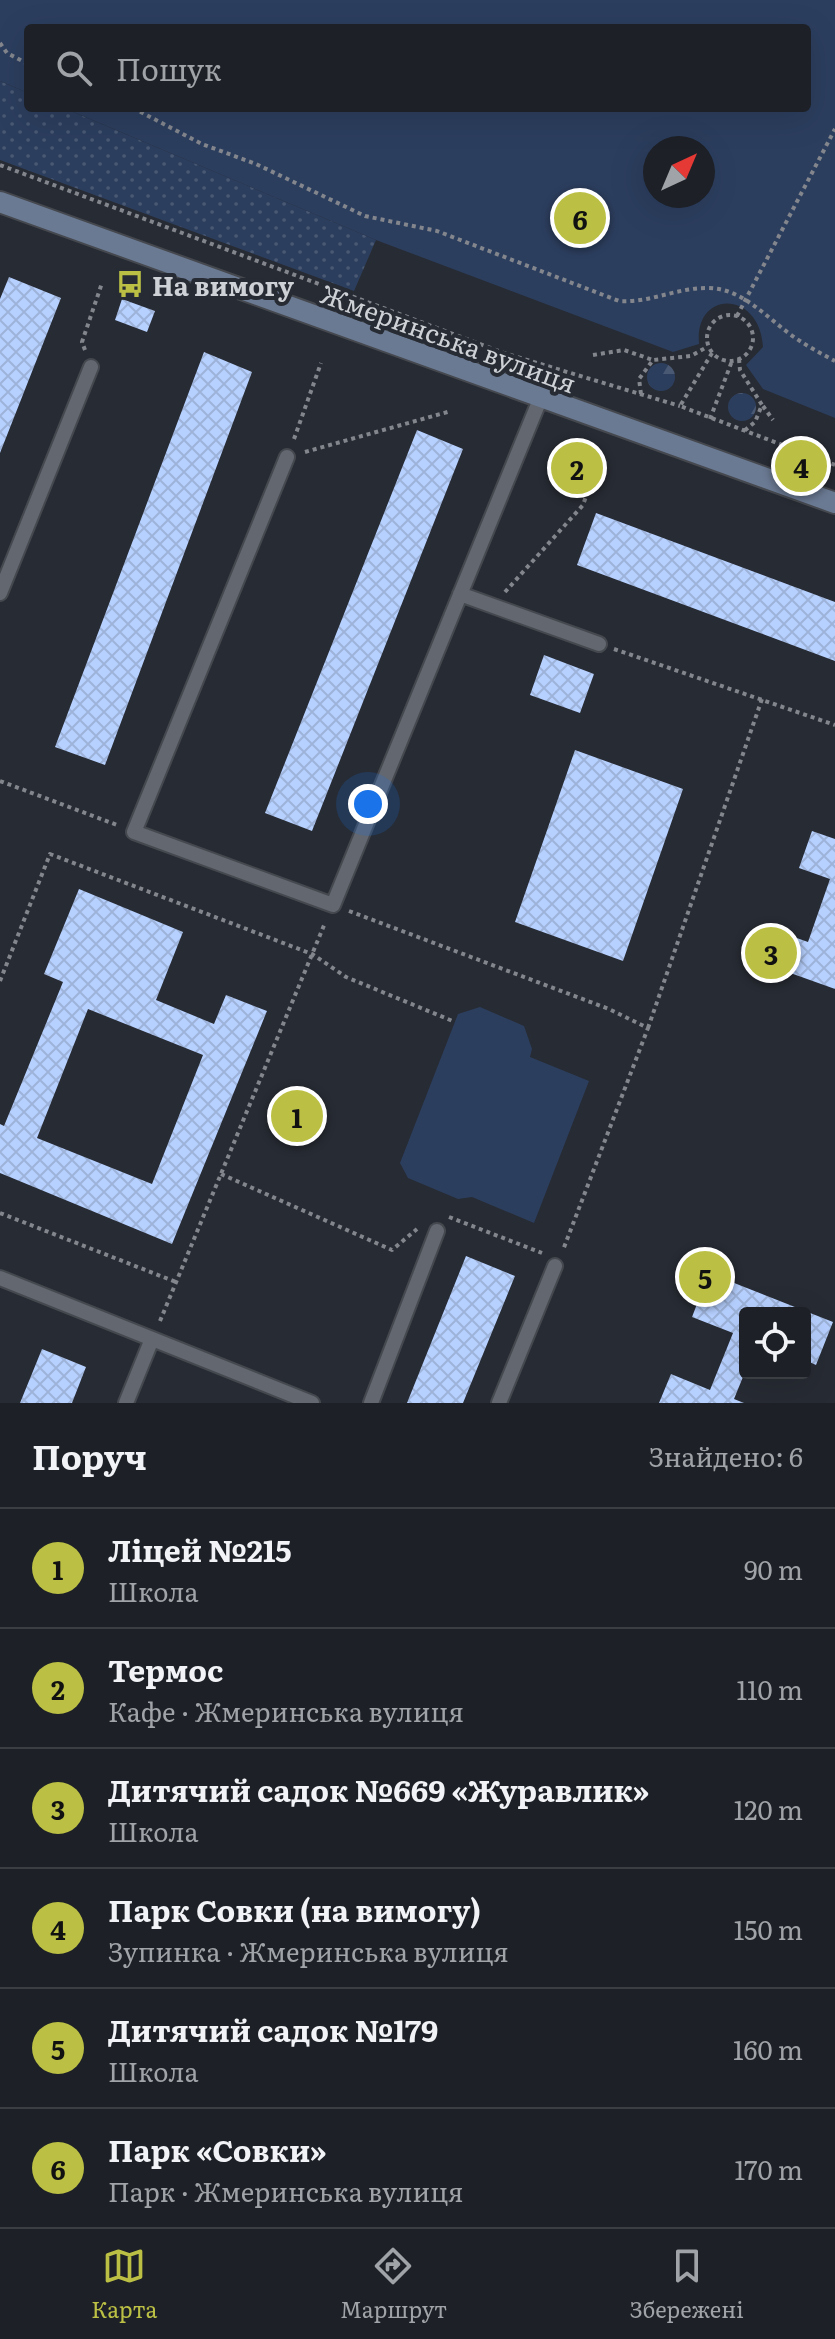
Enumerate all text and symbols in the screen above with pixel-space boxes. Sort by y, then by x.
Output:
search box [24,24,811,112]
icon: search [52,46,96,90]
text: Пошук [116,46,221,90]
north arrow [643,136,715,208]
pin: 6 [554,188,606,248]
place label: На вимогу [152,265,294,304]
bus stop icon: На вимогу [115,269,145,299]
street label: Жмеринська вулиця [316,273,582,401]
pin: 4 [775,436,827,496]
pin: 2 [551,438,603,498]
your location [348,784,388,824]
pin: 3 [745,923,797,983]
pin: 1 [271,1086,323,1146]
pin: 5 [679,1247,731,1307]
map controls [739,1307,811,1379]
button: locate [739,1307,811,1379]
text: Поруч [32,1430,147,1480]
text: Знайдено: 6 [649,1436,803,1475]
text: Ліцей №215 [108,1527,292,1571]
text: 1 [53,1549,63,1588]
text: 90 m [744,1549,803,1588]
text: Школа [108,1571,199,1610]
text: Термос [108,1647,223,1691]
text: 2 [51,1669,65,1708]
text: 110 m [736,1669,803,1708]
text: Кафе · Жмеринська вулиця [108,1691,464,1730]
text: Дитячий садок №669 «Журавлик» [108,1767,649,1811]
text: 3 [51,1789,65,1828]
text: 120 m [734,1789,803,1828]
text: Школа [108,1811,199,1850]
text: Парк Совки (на вимогу) [108,1887,481,1931]
text: 4 [50,1909,66,1948]
text: 150 m [734,1909,803,1948]
text: Зупинка · Жмеринська вулиця [108,1931,509,1970]
text: Дитячий садок №179 [108,2007,438,2051]
text: 5 [51,2029,65,2068]
text: 160 m [733,2029,803,2068]
text: Школа [108,2051,199,2090]
text: Парк «Совки» [108,2127,327,2171]
text: 6 [50,2149,66,2188]
text: 170 m [735,2149,803,2188]
text: Парк · Жмеринська вулиця [108,2171,464,2210]
tab: Карта [91,2244,157,2325]
tab: Маршрут [340,2244,447,2325]
tab: Збережені [630,2244,744,2325]

